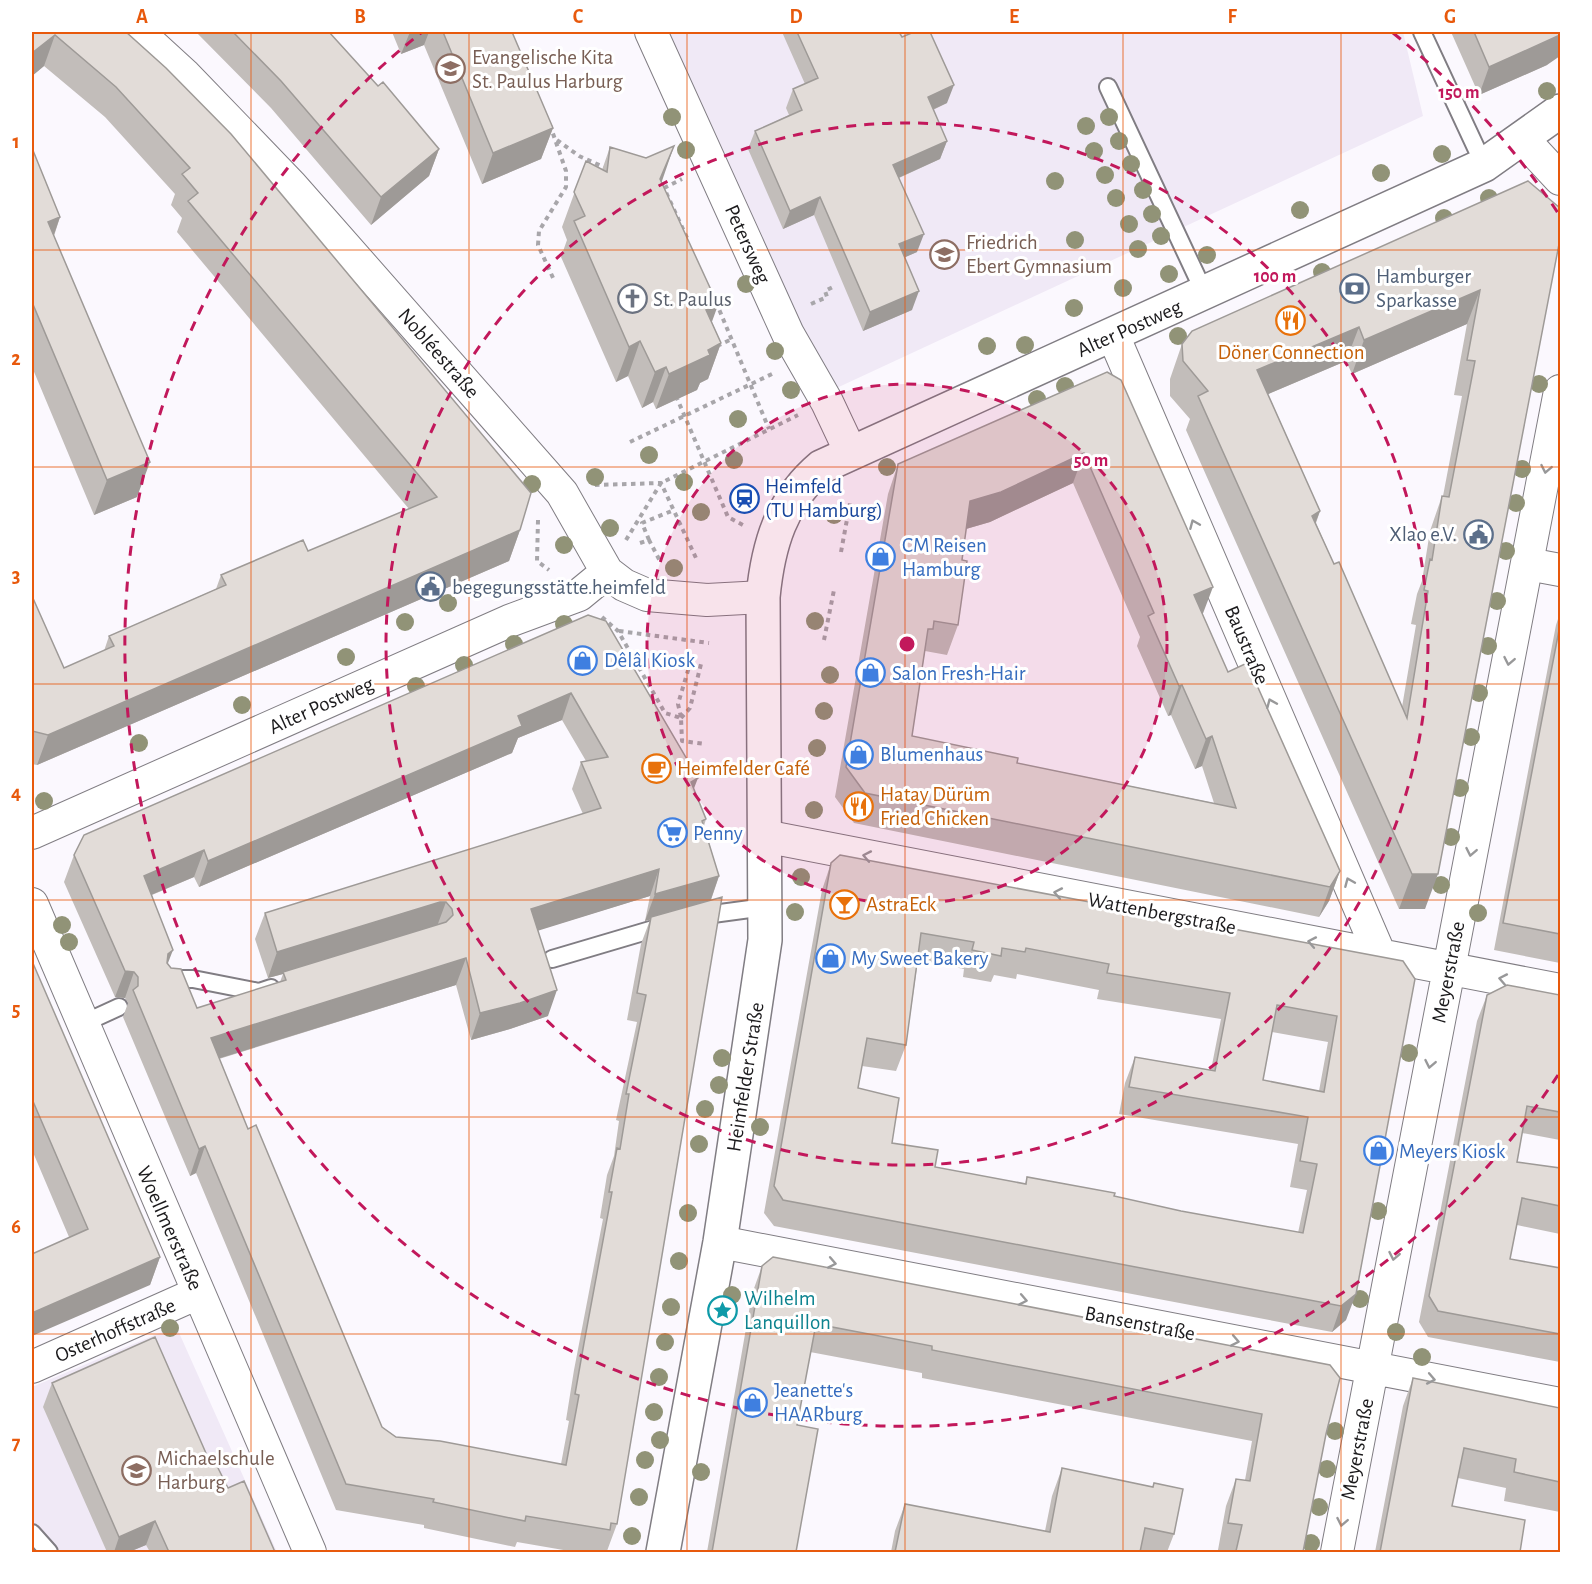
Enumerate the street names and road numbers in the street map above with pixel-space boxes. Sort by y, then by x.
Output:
street label: Petersweg [721,202,775,288]
street label: Alter Postweg [1074,296,1185,361]
street label: Nobléestraße [394,304,483,402]
street label: Baustraße [1221,603,1273,688]
street label: Alter Postweg [266,673,377,738]
street label: Wattenbergstraße [1086,889,1238,938]
street label: Meyerstraße [1428,920,1469,1025]
street label: Heimfelder Straße [723,1001,768,1153]
street label: Woellmerstraße [133,1163,206,1293]
street label: Osterhoffstraße [52,1295,179,1366]
street label: Bansenstraße [1083,1303,1197,1344]
street label: Meyerstraße [1337,1397,1378,1502]

